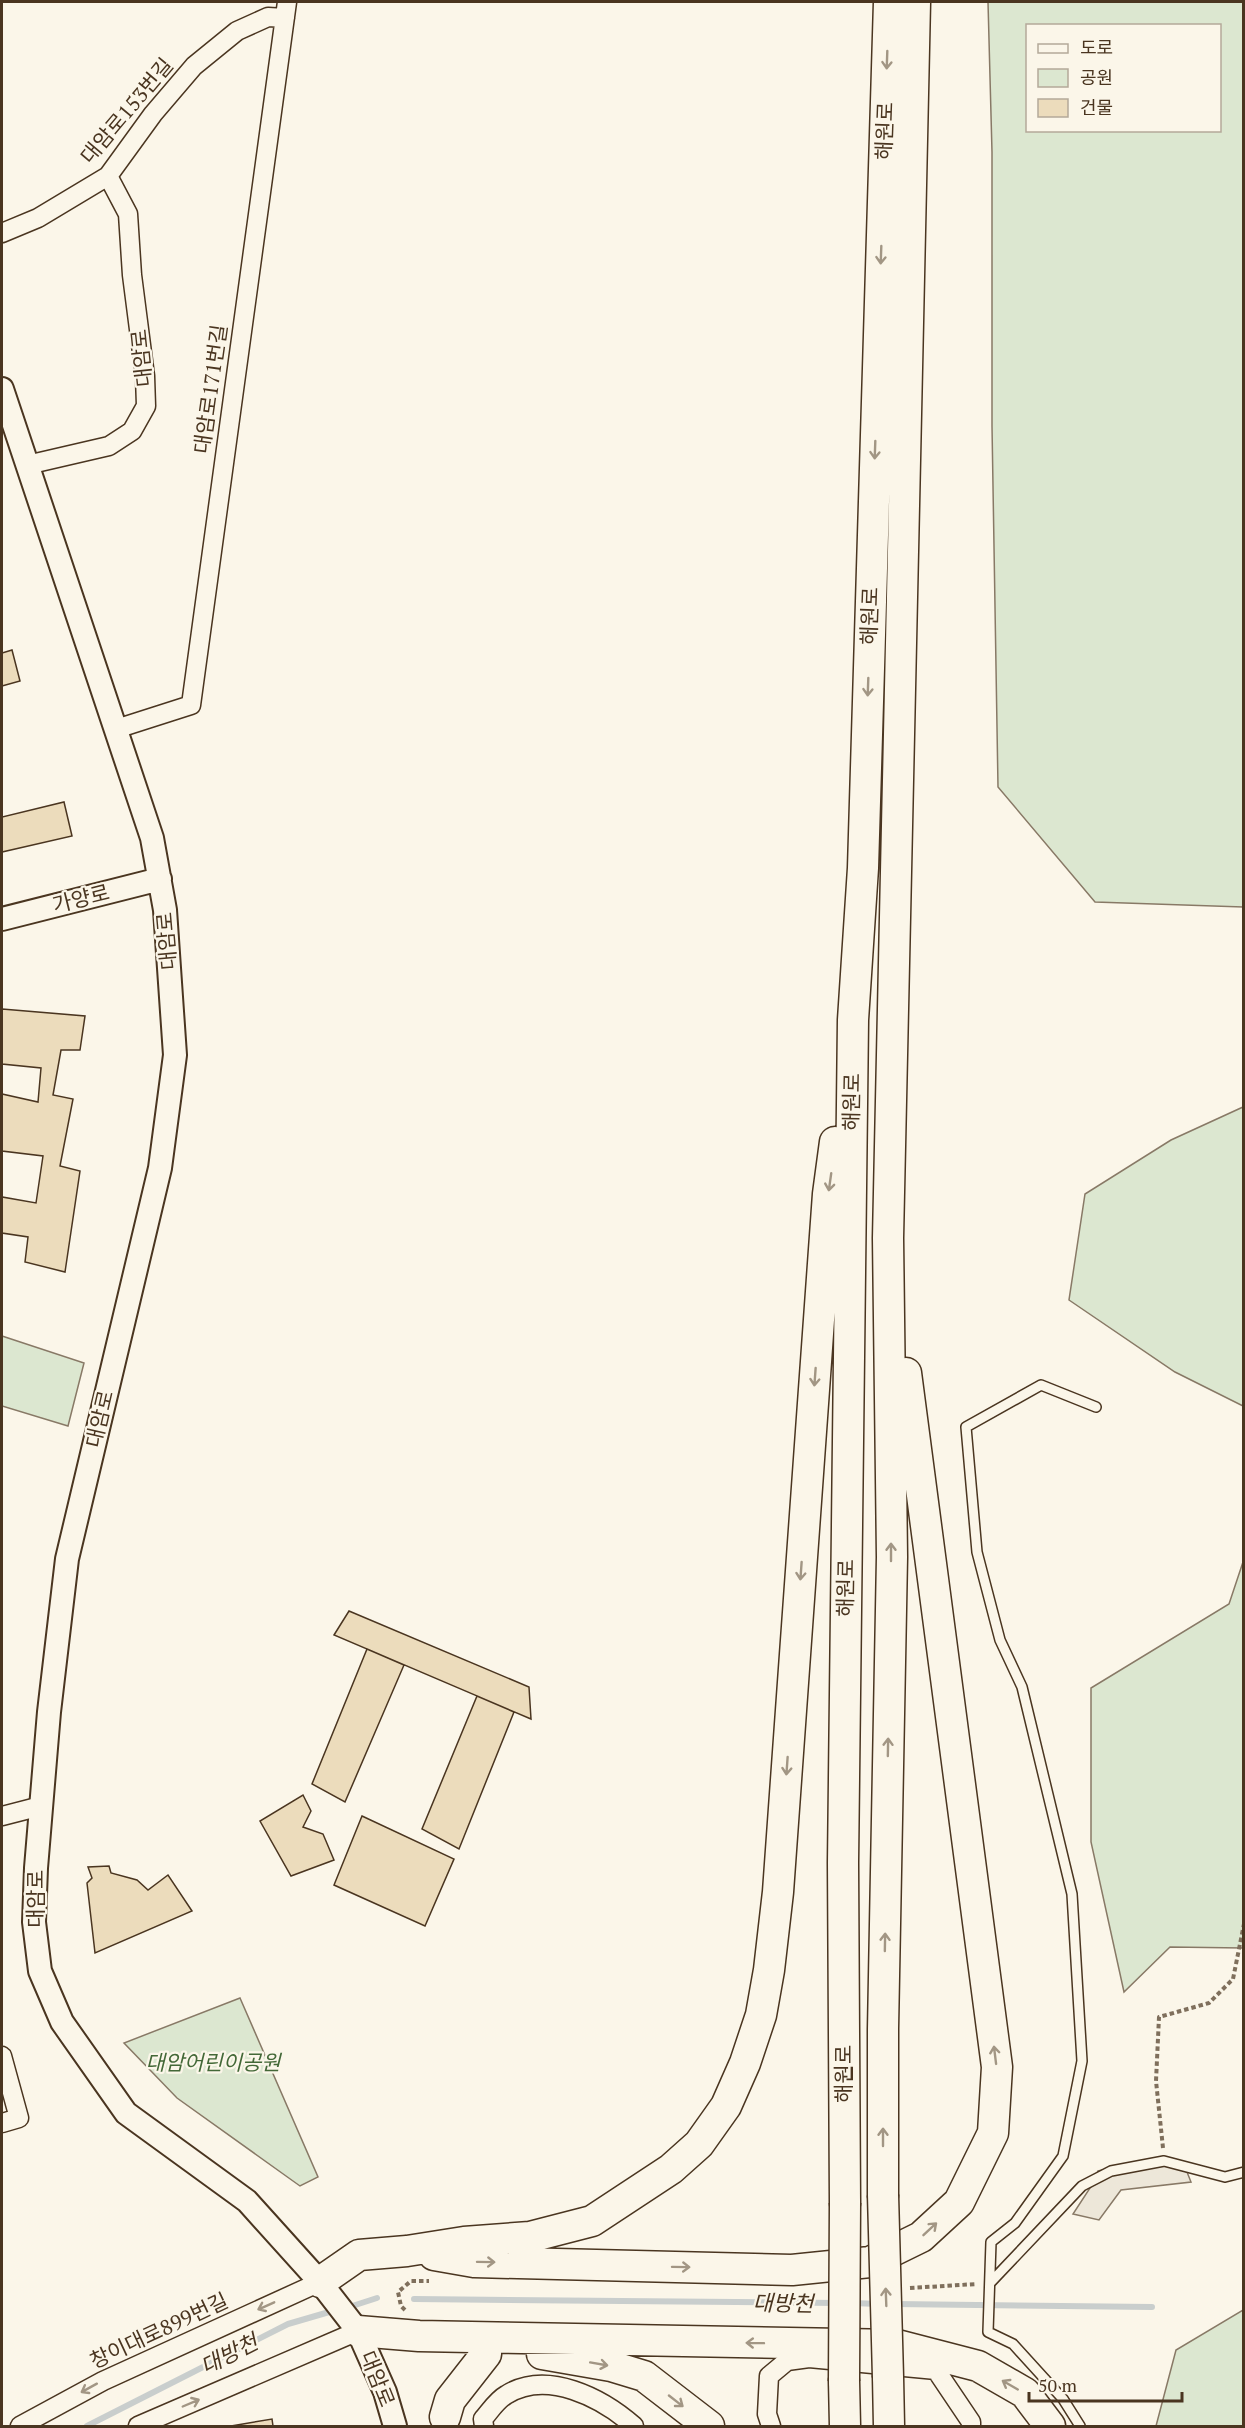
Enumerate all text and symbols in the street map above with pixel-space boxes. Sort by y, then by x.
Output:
legend [1026,24,1221,132]
text: 도로 [1080,35,1113,59]
one-way arrow [881,49,892,69]
street label: 대암로153번길 [74,51,179,169]
text: 공원 [1080,65,1113,89]
text: 건물 [1080,95,1113,119]
street label: 해원로 [869,102,899,160]
one-way arrow [875,244,887,264]
street label: 대암로171번길 [187,322,233,455]
street label: 대암로 [124,328,158,388]
one-way arrow [869,439,881,459]
street label: 해원로 [854,587,884,645]
one-way arrow [862,676,874,696]
street label: 가양로 [49,877,112,919]
street label: 대암로 [150,911,182,971]
street label: 해원로 [836,1073,866,1131]
one-way arrow [824,1172,835,1192]
one-way arrow [809,1366,820,1386]
street label: 대암로 [79,1387,119,1450]
one-way arrow [885,1542,897,1562]
street label: 해원로 [830,1559,860,1617]
one-way arrow [795,1561,806,1580]
one-way arrow [882,1737,894,1757]
one-way arrow [781,1755,792,1775]
street label: 대암로 [21,1870,49,1928]
one-way arrow [879,1932,890,1952]
street label: 해원로 [829,2045,857,2103]
one-way arrow [989,2046,1000,2066]
park label: 대암어린이공원 [145,2048,282,2076]
one-way arrow [877,2127,889,2147]
one-way arrow [922,2222,937,2237]
one-way arrow [475,2257,495,2268]
one-way arrow [670,2261,690,2273]
street label: 창이대로899번길 [85,2286,232,2374]
water label: 대방천 [752,2287,816,2318]
one-way arrow [880,2288,892,2308]
one-way arrow [258,2301,276,2313]
water label: 대방천 [195,2326,265,2380]
one-way arrow [745,2337,765,2349]
street label: 대암로 [354,2347,402,2411]
one-way arrow [589,2358,609,2369]
scale bar [1029,2365,1182,2403]
text: 50 m [1038,2373,1078,2397]
one-way arrow [1002,2379,1019,2391]
one-way arrow [81,2383,99,2394]
one-way arrow [668,2395,684,2408]
one-way arrow [182,2397,200,2408]

